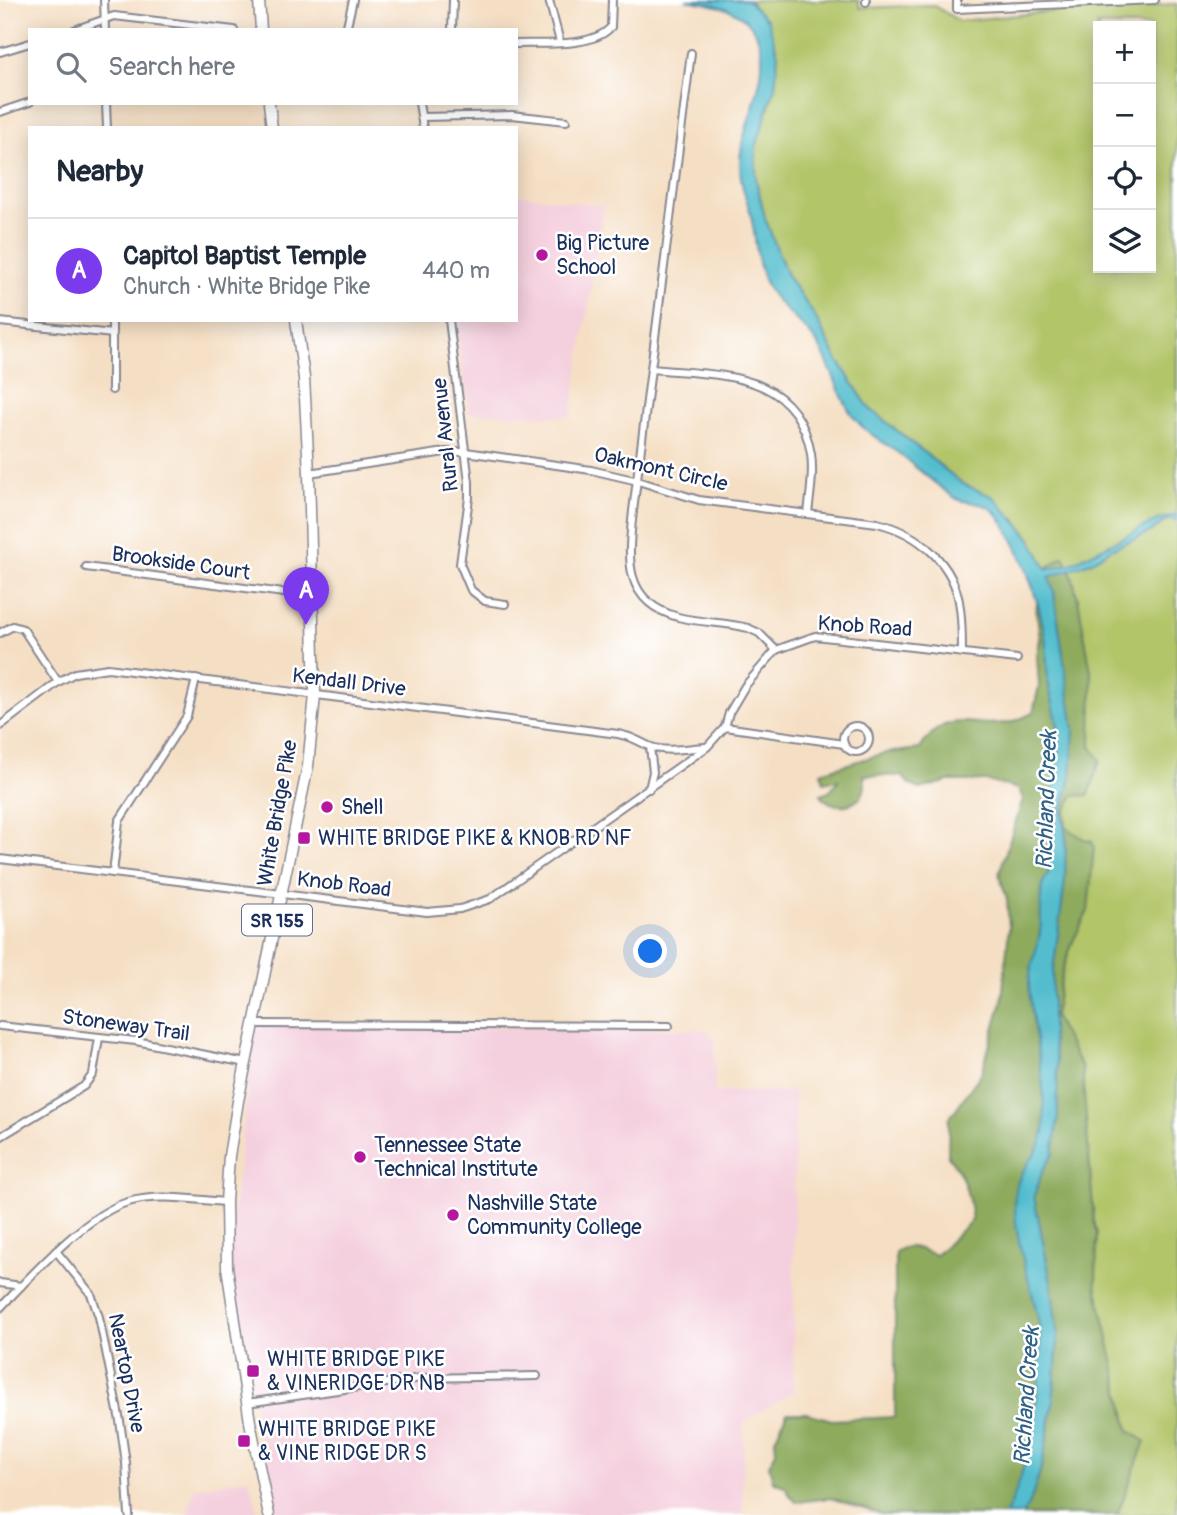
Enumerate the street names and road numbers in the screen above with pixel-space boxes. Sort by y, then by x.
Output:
street label: Rural Avenue [426,376,465,493]
street label: Oakmont Circle [591,441,731,498]
street label: Brookside Court [110,540,252,587]
street label: Knob Road [817,610,913,643]
street label: Kendall Drive [291,662,408,703]
street label: White Bridge Pike [251,737,304,888]
street label: Knob Road [295,865,393,904]
road number: SR 155 [242,904,312,936]
street label: Stoneway Trail [60,1003,191,1048]
street label: Neartop Drive [102,1311,151,1436]

